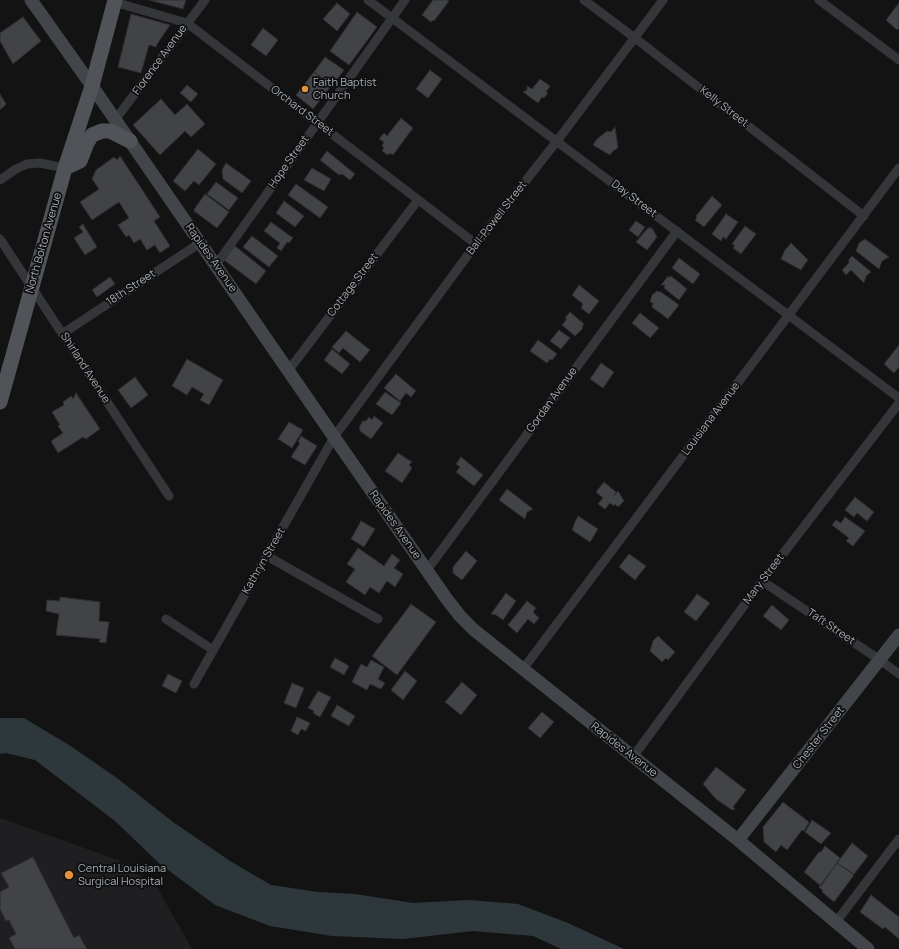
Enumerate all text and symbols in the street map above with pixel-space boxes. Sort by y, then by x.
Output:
street label: Florence Avenue [130,22,190,98]
place label: Faith Baptist Church [313,76,377,102]
street label: Orchard Street [268,83,336,139]
marker: Faith Baptist Church [300,84,310,94]
street label: Kelly Street [697,84,751,130]
street label: Hope Street [266,133,312,191]
street label: Day Street [609,178,659,220]
street label: Ball-Powell Street [464,179,530,257]
street label: North Bolton Avenue [23,191,65,295]
street label: Rapides Avenue [182,221,240,295]
street label: Cottage Street [325,251,381,319]
street label: 18th Street [104,267,158,309]
street label: Shirland Avenue [57,330,113,406]
street label: Gordan Avenue [524,365,580,435]
street label: Louisiana Avenue [679,380,743,458]
street label: Rapides Avenue [366,488,424,562]
street label: Kathryn Street [240,526,288,596]
street label: Mary Street [741,551,787,607]
street label: Taft Street [805,606,857,648]
street label: Chester Street [790,704,848,772]
street label: Rapides Avenue [588,720,660,780]
place label: Central Louisiana Surgical Hospital [78,862,166,888]
marker: Central Louisiana Surgical Hospital [63,869,75,881]

